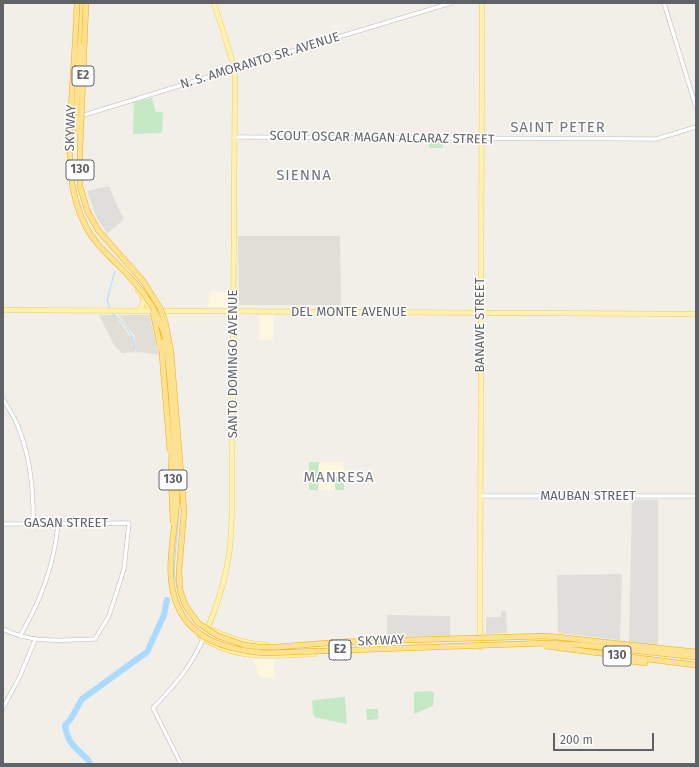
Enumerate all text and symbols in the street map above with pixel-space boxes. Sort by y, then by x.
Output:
street label: N. S. AMORANTO SR. AVENUE [178,29,342,93]
road number: E2 [72,66,94,86]
street label: SKYWAY [62,104,80,152]
district label: SAINT PETER [510,119,606,137]
street label: SCOUT OSCAR MAGAN ALCARAZ STREET [269,128,495,148]
road number: 130 [66,160,94,180]
district label: SIENNA [276,167,332,185]
street label: BANAWE STREET [472,278,488,372]
street label: SANTO DOMINGO AVENUE [225,290,241,438]
street label: DEL MONTE AVENUE [291,304,407,320]
district label: MANRESA [303,469,375,487]
road number: 130 [159,470,187,490]
street label: MAUBAN STREET [540,488,636,504]
street label: GASAN STREET [24,515,108,531]
street label: SKYWAY [357,632,405,650]
road number: E2 [329,640,351,660]
road number: 130 [603,646,631,666]
scale bar [555,725,656,751]
text: 200 m [560,733,593,747]

